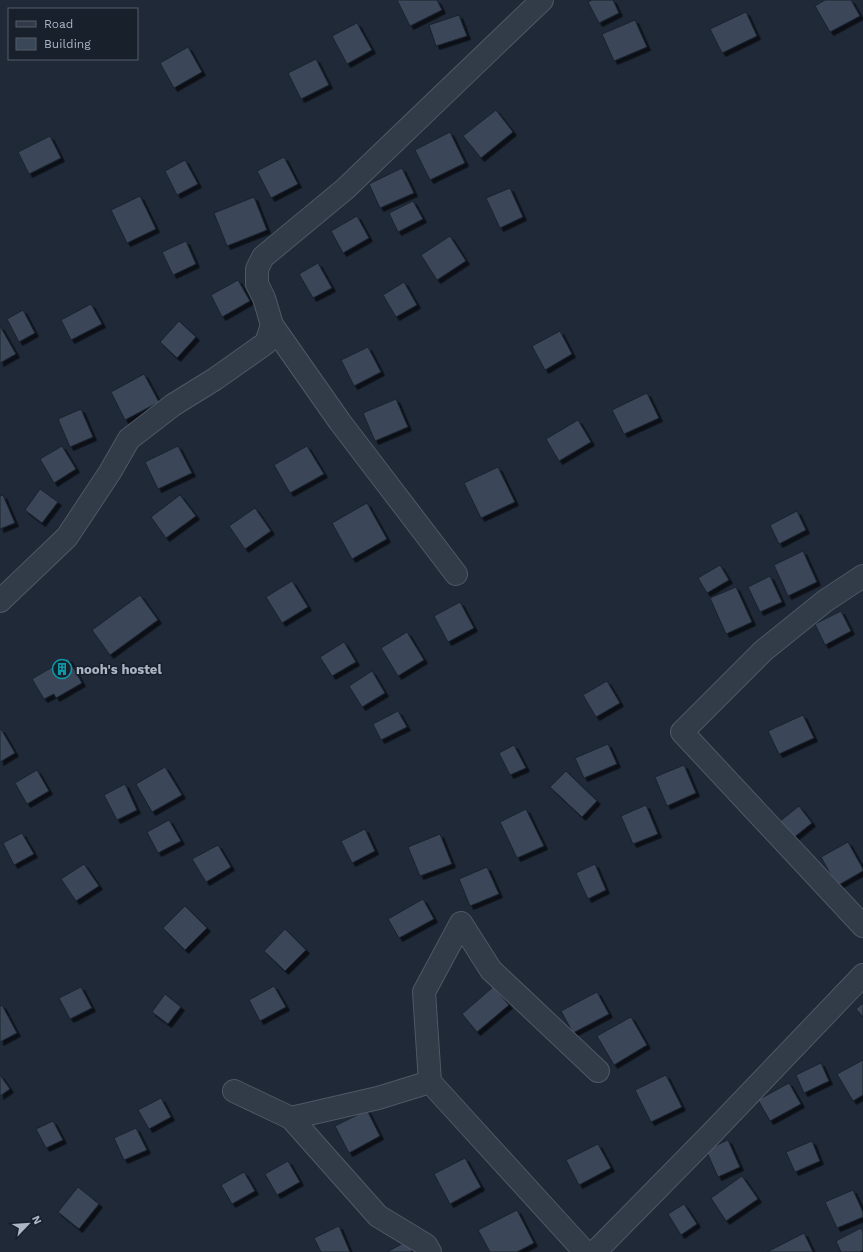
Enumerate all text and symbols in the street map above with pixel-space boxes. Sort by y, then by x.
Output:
legend [8,8,138,60]
text: Road [44,17,73,31]
text: Building [44,37,91,51]
building icon: nooh's hostel [51,658,73,680]
place label: nooh's hostel [76,662,162,677]
north arrow [8,1204,48,1244]
text: N [29,1214,44,1226]

